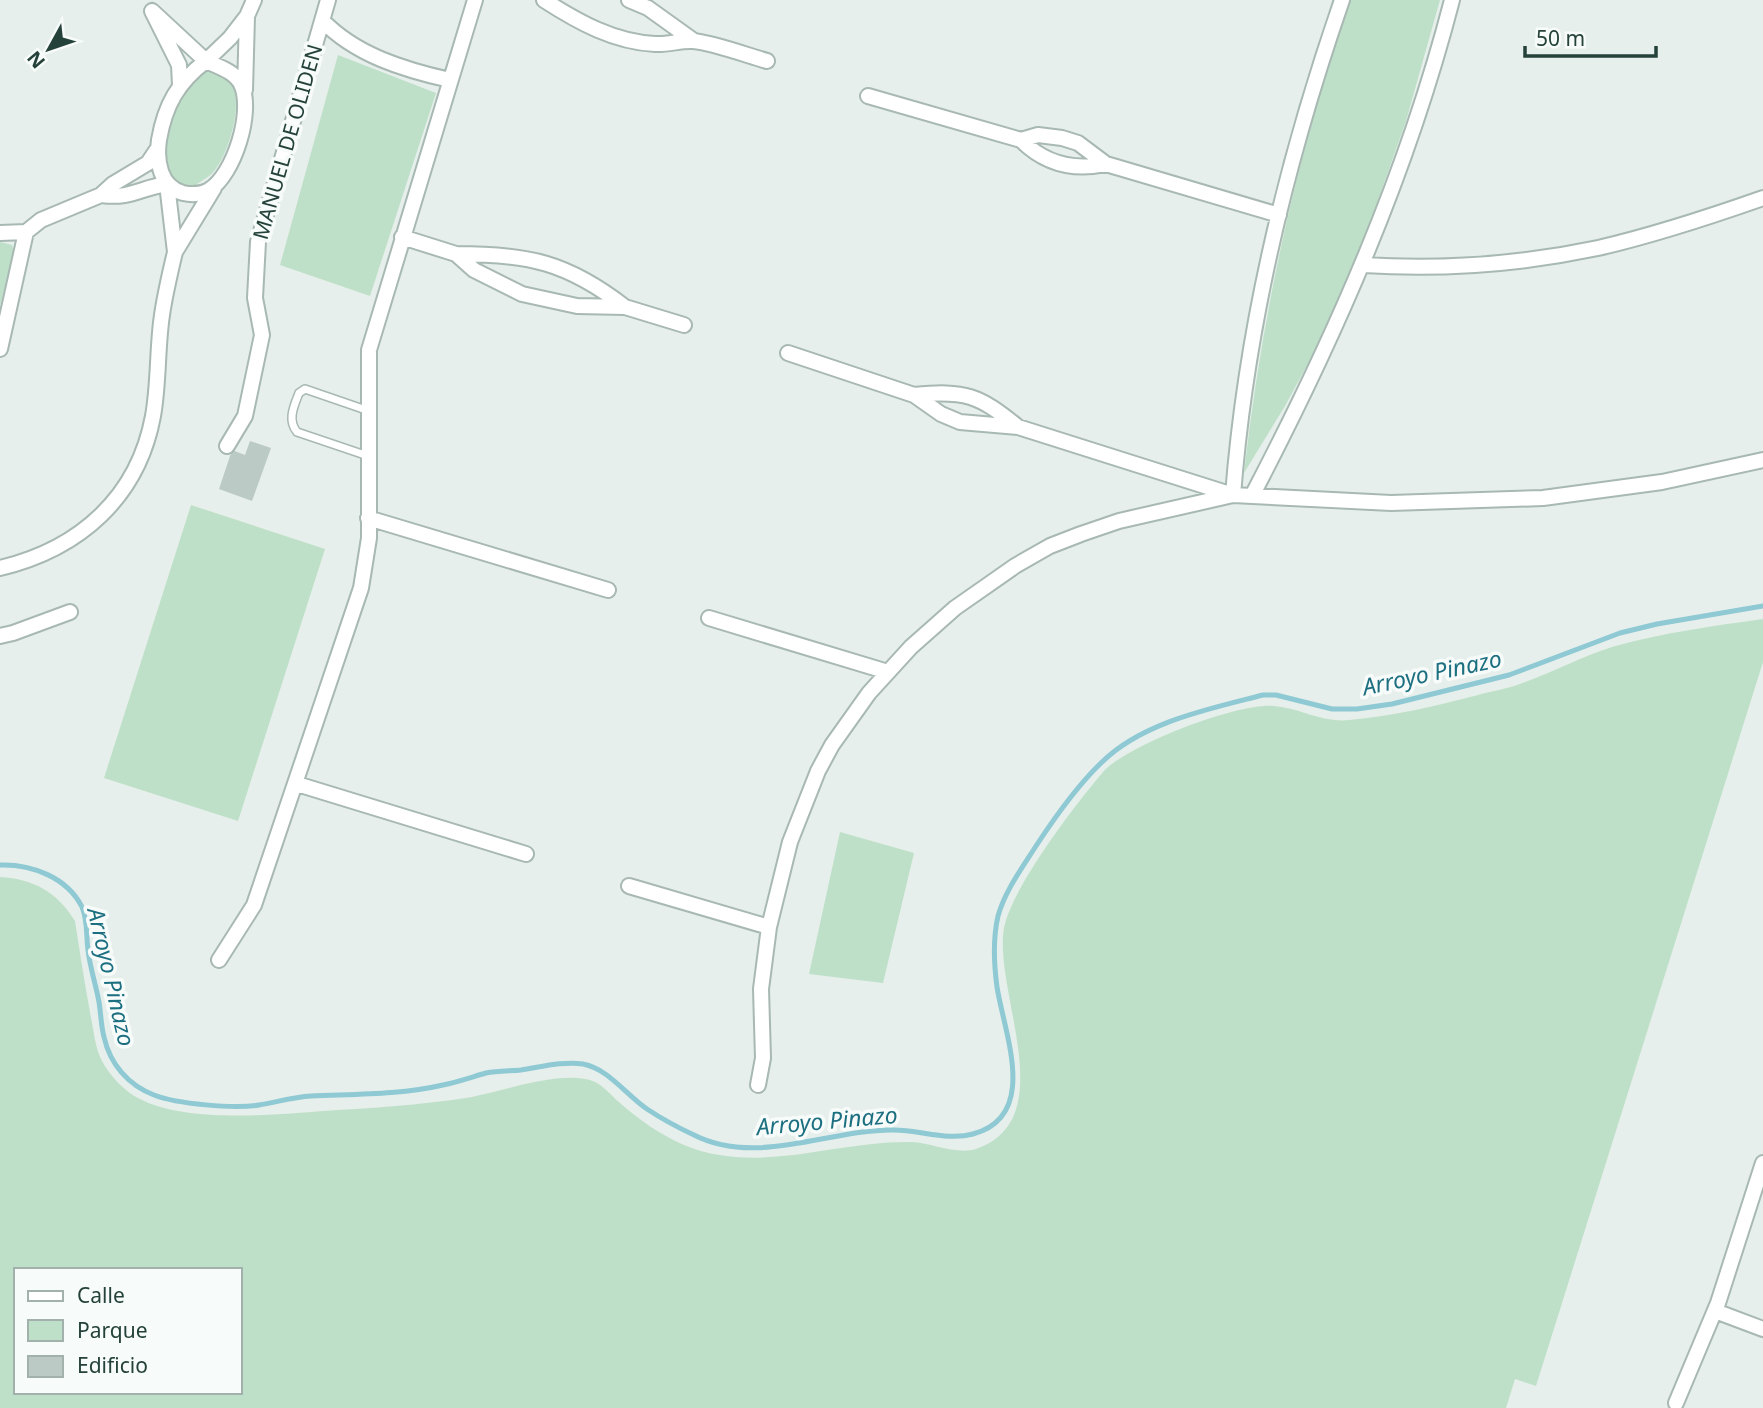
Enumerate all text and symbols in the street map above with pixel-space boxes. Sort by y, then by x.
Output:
north arrow [14,14,84,84]
scale bar [1525,14,1656,58]
text: 50 m [1536,24,1585,52]
street label: MANUEL DE OLIDEN [246,41,328,243]
text: N [21,46,51,74]
water label: Arroyo Pinazo [1357,642,1504,703]
water label: Arroyo Pinazo [80,902,143,1049]
water label: Arroyo Pinazo [753,1098,899,1142]
legend [14,1268,242,1394]
text: Calle [77,1281,125,1309]
text: Parque [77,1316,147,1344]
text: Edificio [77,1351,148,1379]

